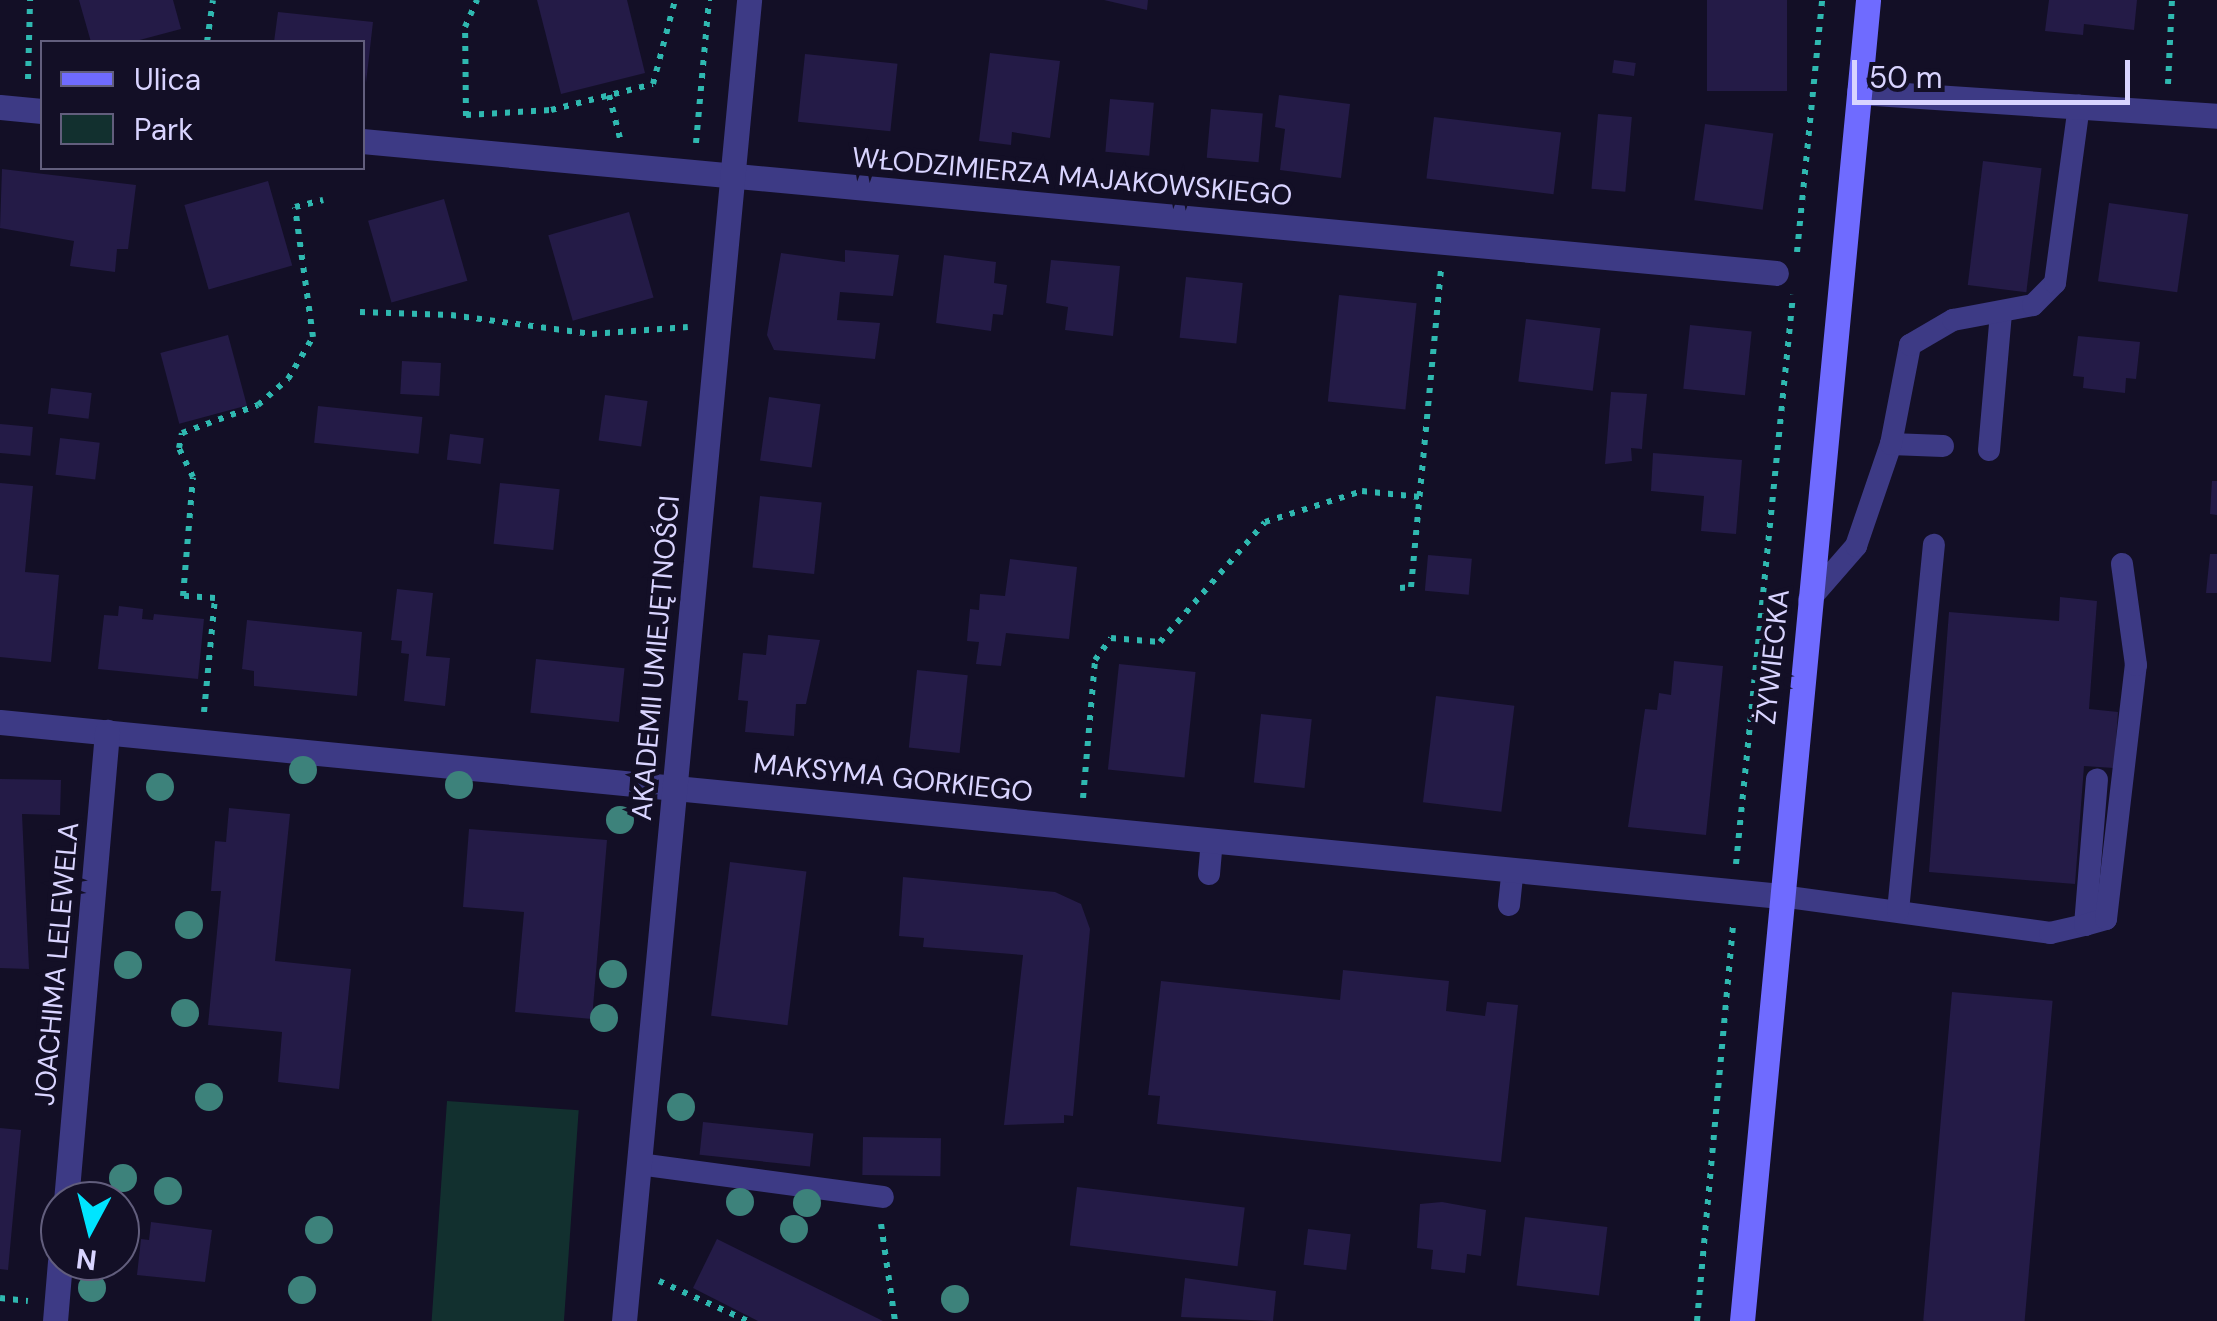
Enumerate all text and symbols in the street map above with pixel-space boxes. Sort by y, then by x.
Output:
legend [40,40,365,170]
scale bar [1857,40,2134,102]
text: 50 m [1869,58,1943,97]
text: Ulica [134,60,201,99]
text: Park [134,110,193,149]
street label: WŁODZIMIERZA MAJAKOWSKIEGO [851,141,1293,213]
street label: AKADEMII UMIEJĘTNOŚCI [625,494,687,822]
street label: ŻYWIECKA [1749,588,1797,726]
street label: MAKSYMA GORKIEGO [752,747,1034,809]
street label: JOACHIMA LELEWELA [28,821,86,1107]
north arrow [40,1181,140,1281]
text: N [74,1240,99,1279]

